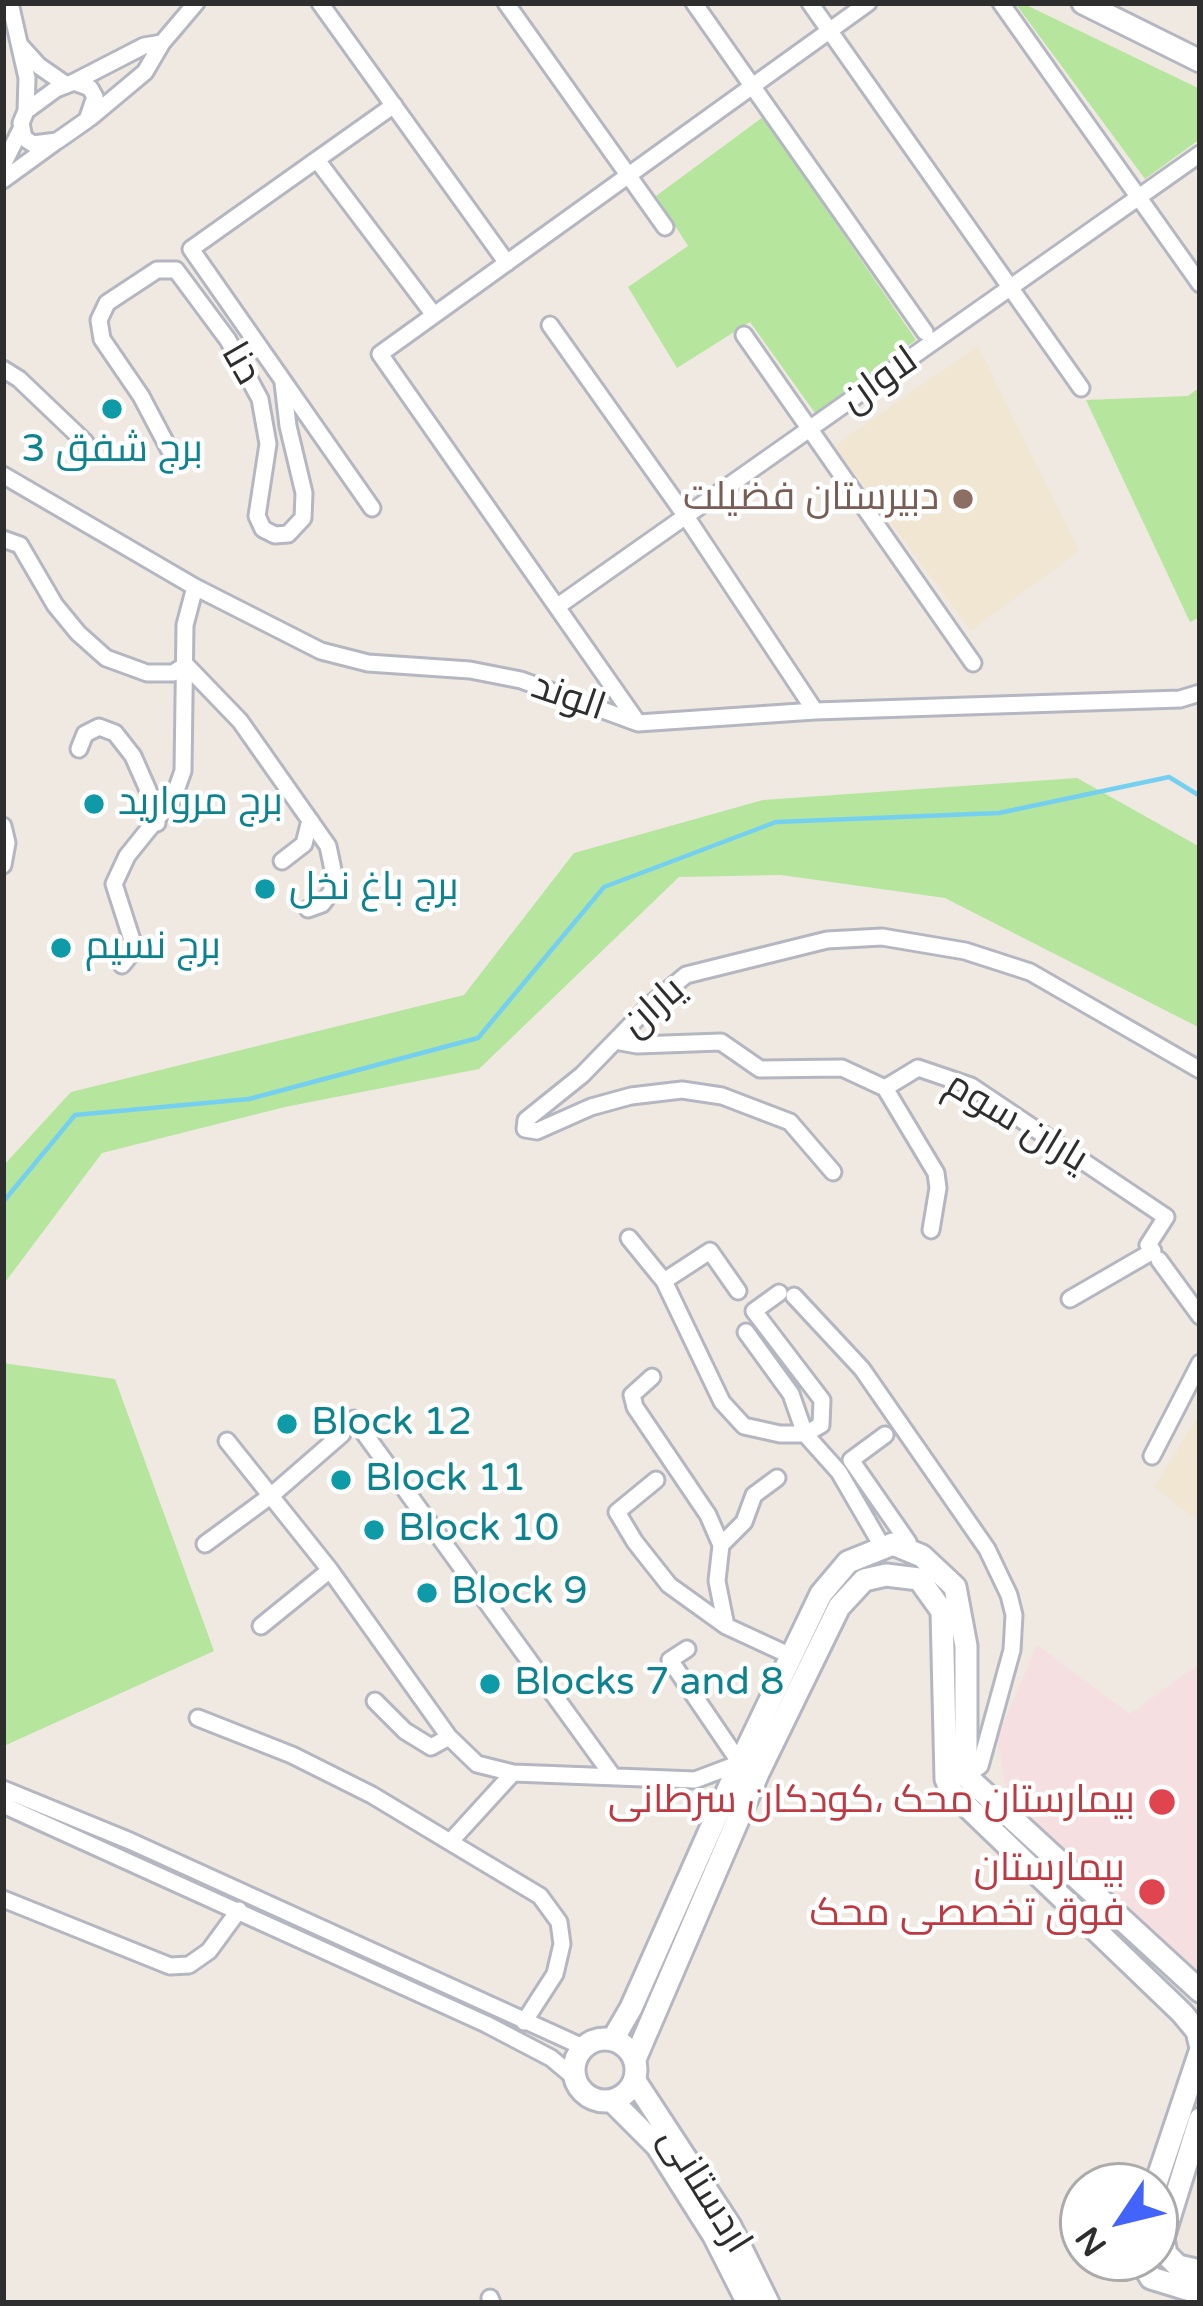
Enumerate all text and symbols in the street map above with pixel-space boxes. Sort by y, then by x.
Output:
street label: دنا [210,335,270,393]
street label: لاوان [833,338,927,424]
marker: برج شفق 3 [99,396,125,422]
place label: برج شفق 3 [21,428,203,474]
place label: دبیرستان فضیلت [683,476,939,522]
marker: دبیرستان فضیلت [950,486,976,512]
street label: الوند [525,664,611,732]
place label: برج مروارید [118,781,283,827]
marker: برج مروارید [81,791,107,817]
place label: برج باغ نخل [289,866,459,912]
marker: برج باغ نخل [252,876,278,902]
place label: برج نسیم [85,925,221,971]
marker: برج نسیم [48,935,74,961]
street label: یاران [613,968,695,1048]
street label: یاران سوم [936,1062,1096,1184]
place label: Block 12 [311,1401,472,1447]
marker: Block 12 [274,1411,300,1437]
place label: Block 11 [365,1457,526,1503]
marker: Block 11 [328,1467,354,1493]
place label: Block 10 [398,1507,559,1553]
marker: Block 10 [361,1517,387,1543]
place label: Block 9 [451,1570,588,1616]
marker: Block 9 [414,1580,440,1606]
place label: Blocks 7 and 8 [514,1661,784,1707]
marker: Blocks 7 and 8 [477,1671,503,1697]
place label: بیمارستان محک ،کودکان سرطانی [608,1779,1135,1825]
marker: بیمارستان محک ،کودکان سرطانی [1146,1786,1178,1818]
place label: بیمارستان فوق تخصصی محک [809,1847,1125,1938]
marker: بیمارستان فوق تخصصی محک [1136,1876,1168,1908]
street label: اردستانی [647,2119,761,2263]
north arrow [1059,2162,1179,2282]
text: N [1068,2219,1115,2263]

